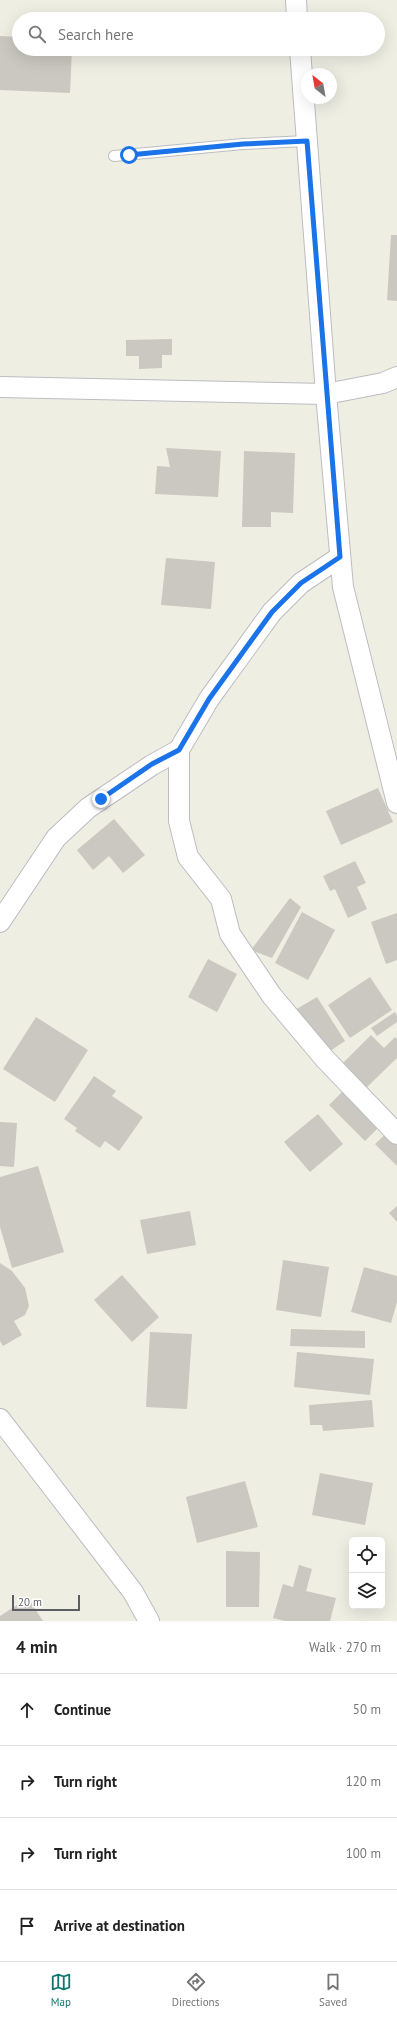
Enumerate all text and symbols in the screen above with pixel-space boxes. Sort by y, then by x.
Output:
search box [12,12,385,56]
icon: search [26,23,48,45]
text: Search here [58,25,134,44]
north arrow [301,68,337,104]
route start [120,146,138,164]
route end [92,790,110,808]
map controls [349,1537,385,1609]
button: locate [349,1537,385,1573]
button: layers [349,1573,385,1609]
scale bar [12,1593,80,1612]
text: 20 m [18,1595,42,1609]
text: 4 min [16,1636,57,1658]
text: Walk · 270 m [309,1639,381,1656]
icon: ahead [16,1699,38,1721]
text: Continue [54,1700,111,1719]
text: 50 m [353,1701,381,1718]
icon: right [16,1771,38,1793]
text: Turn right [54,1772,117,1791]
text: 120 m [346,1773,381,1790]
icon: right [16,1843,38,1865]
text: Turn right [54,1844,117,1863]
text: 100 m [346,1845,381,1862]
icon: arrive [16,1915,38,1937]
text: Arrive at destination [54,1916,185,1935]
tab: Map [50,1971,72,2009]
tab: Directions [172,1971,219,2009]
tab: Saved [319,1971,347,2009]

